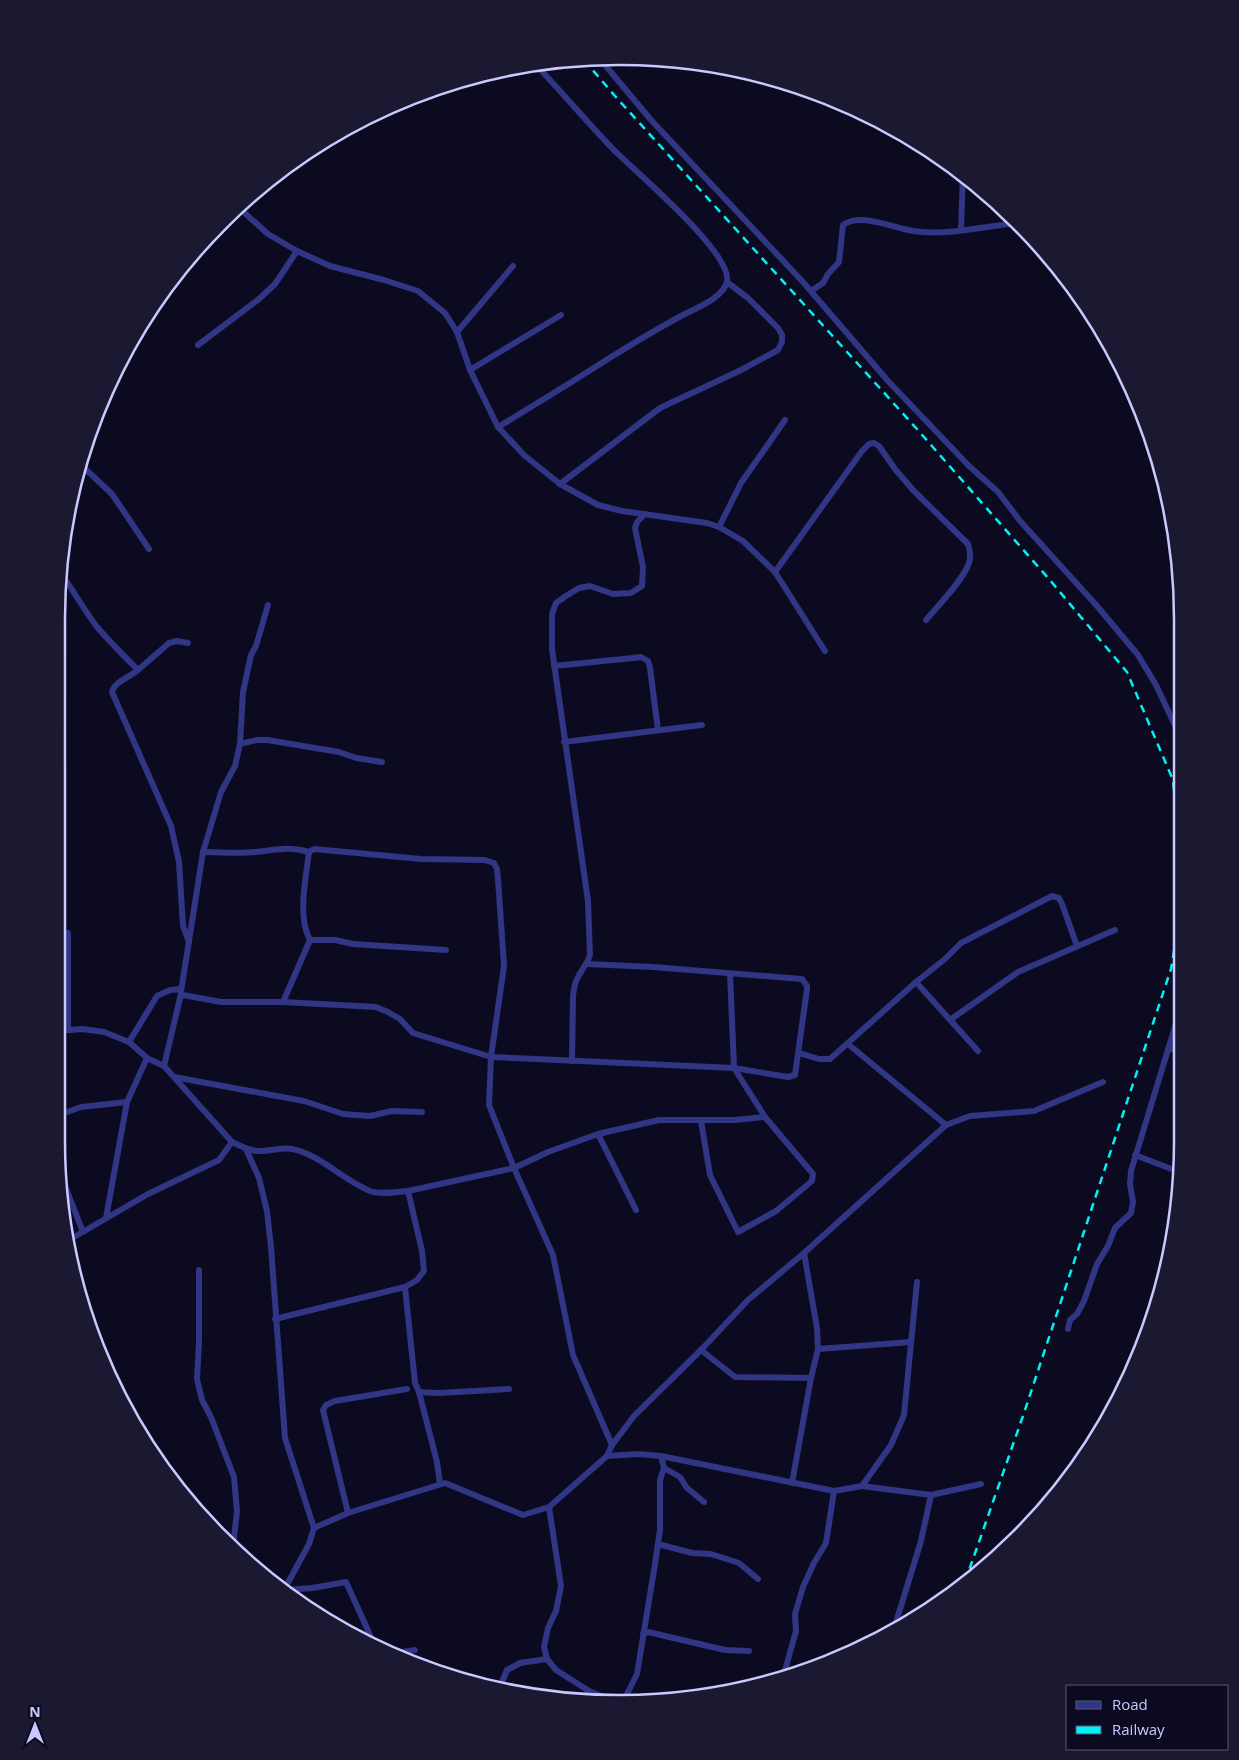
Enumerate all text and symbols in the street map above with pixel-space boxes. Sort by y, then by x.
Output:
legend [1066,1685,1229,1750]
text: Road [1112,1694,1148,1714]
north arrow [10,1700,60,1750]
text: N [29,1702,41,1721]
text: Railway [1112,1719,1165,1739]

